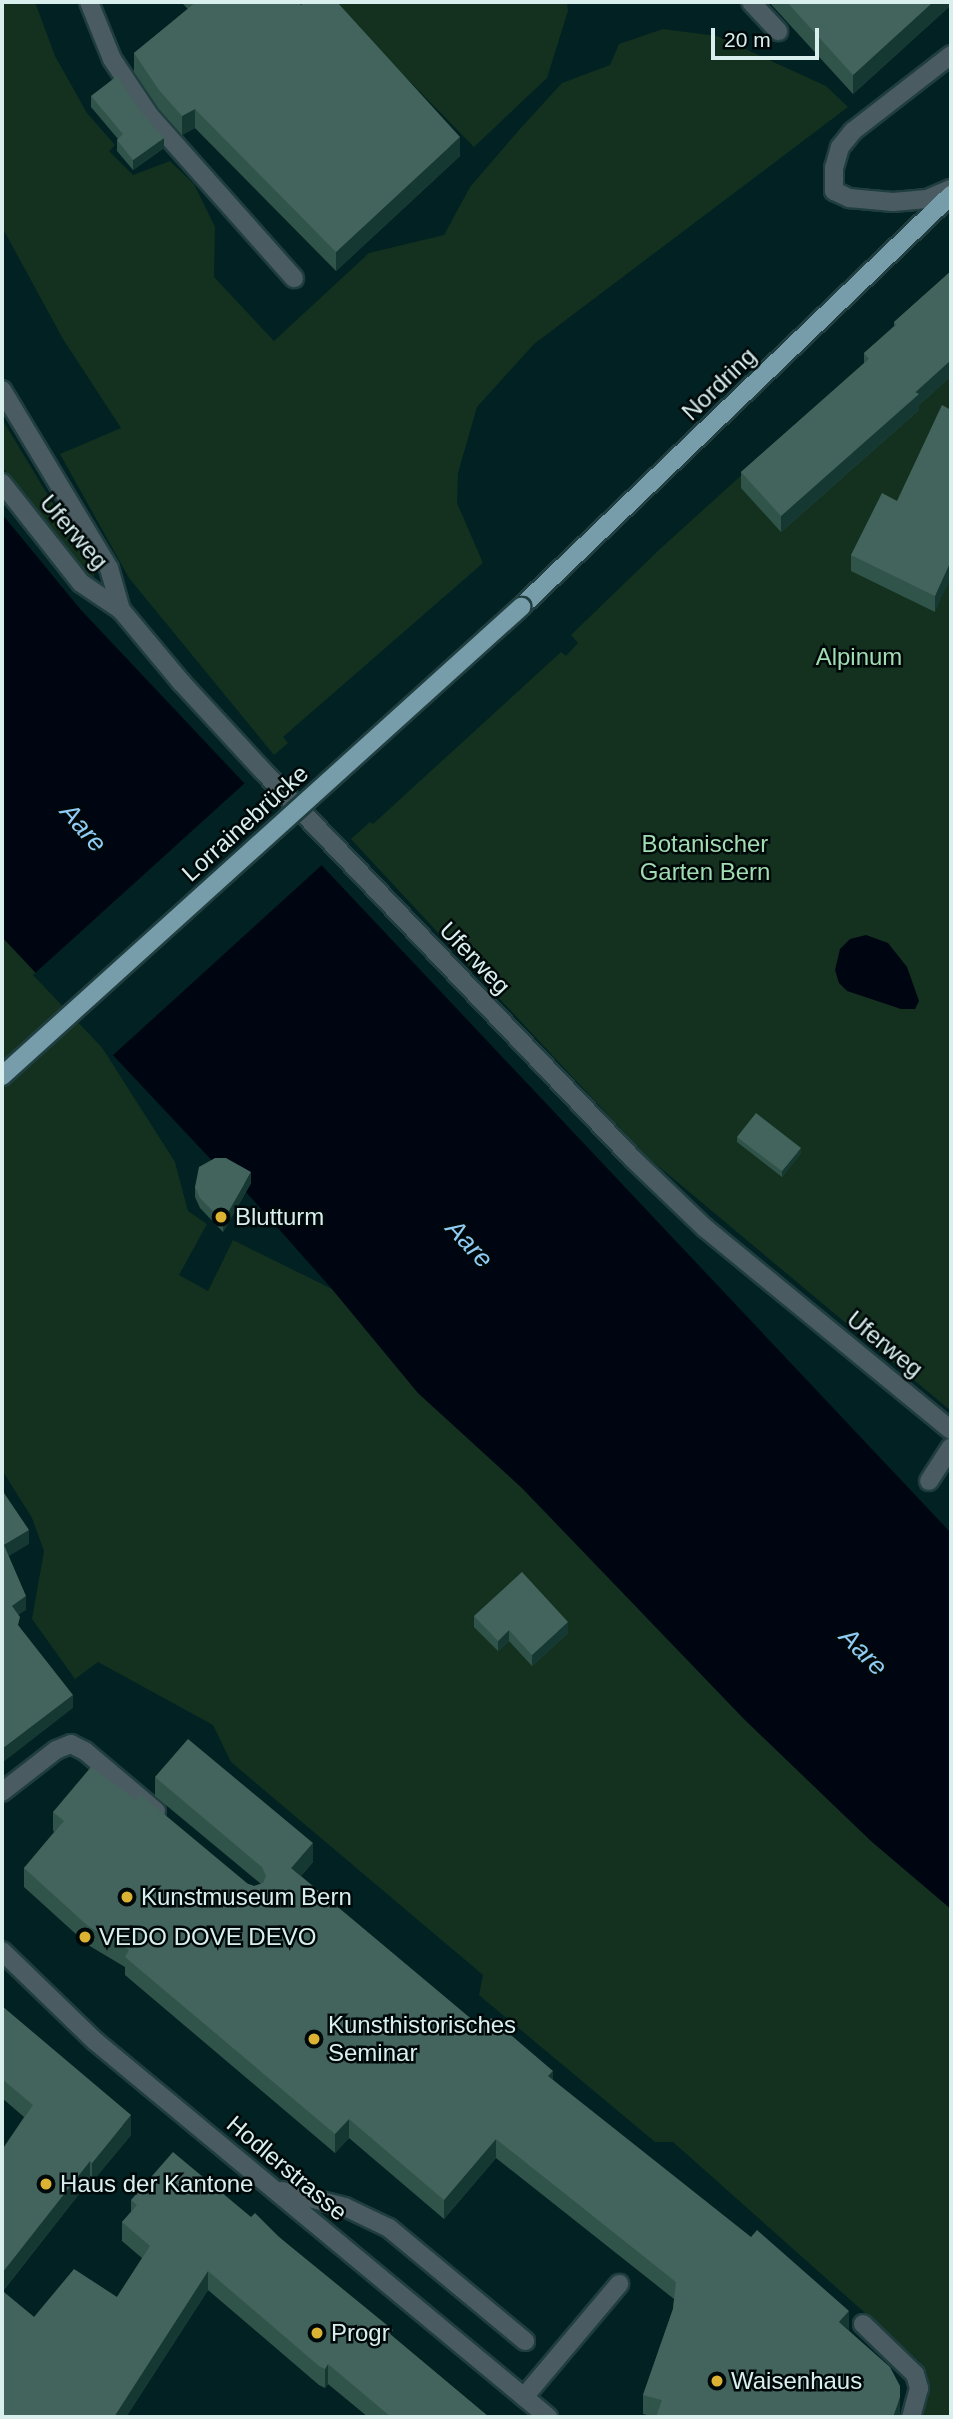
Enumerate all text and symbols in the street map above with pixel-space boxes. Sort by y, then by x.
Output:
scale bar [715,14,824,58]
text: 20 m [724,28,771,51]
street label: Nordring [676,342,762,426]
street label: Uferweg [34,489,114,575]
park label: Alpinum [816,643,902,671]
street label: Lorrainebrücke [176,759,314,887]
water label: Aare [53,797,113,859]
park label: Botanischer Garten Bern [640,830,770,886]
street label: Uferweg [434,916,516,1000]
place label: Blutturm [235,1203,324,1231]
marker: Blutturm [213,1209,229,1225]
water label: Aare [439,1213,499,1275]
street label: Uferweg [841,1305,929,1383]
water label: Aare [833,1622,893,1682]
place label: Kunstmuseum Bern [141,1883,352,1911]
marker: Kunstmuseum Bern [119,1889,135,1905]
place label: VEDO DOVE DEVO [99,1923,316,1951]
marker: VEDO DOVE DEVO [77,1929,93,1945]
place label: Kunsthistorisches Seminar [328,2011,516,2067]
marker: Kunsthistorisches Seminar [306,2031,322,2047]
street label: Hodlerstrasse [221,2109,353,2227]
place label: Haus der Kantone [60,2170,253,2198]
marker: Haus der Kantone [38,2176,54,2192]
place label: Progr [331,2319,390,2347]
marker: Progr [309,2325,325,2341]
place label: Waisenhaus [731,2367,862,2395]
marker: Waisenhaus [709,2373,725,2389]

